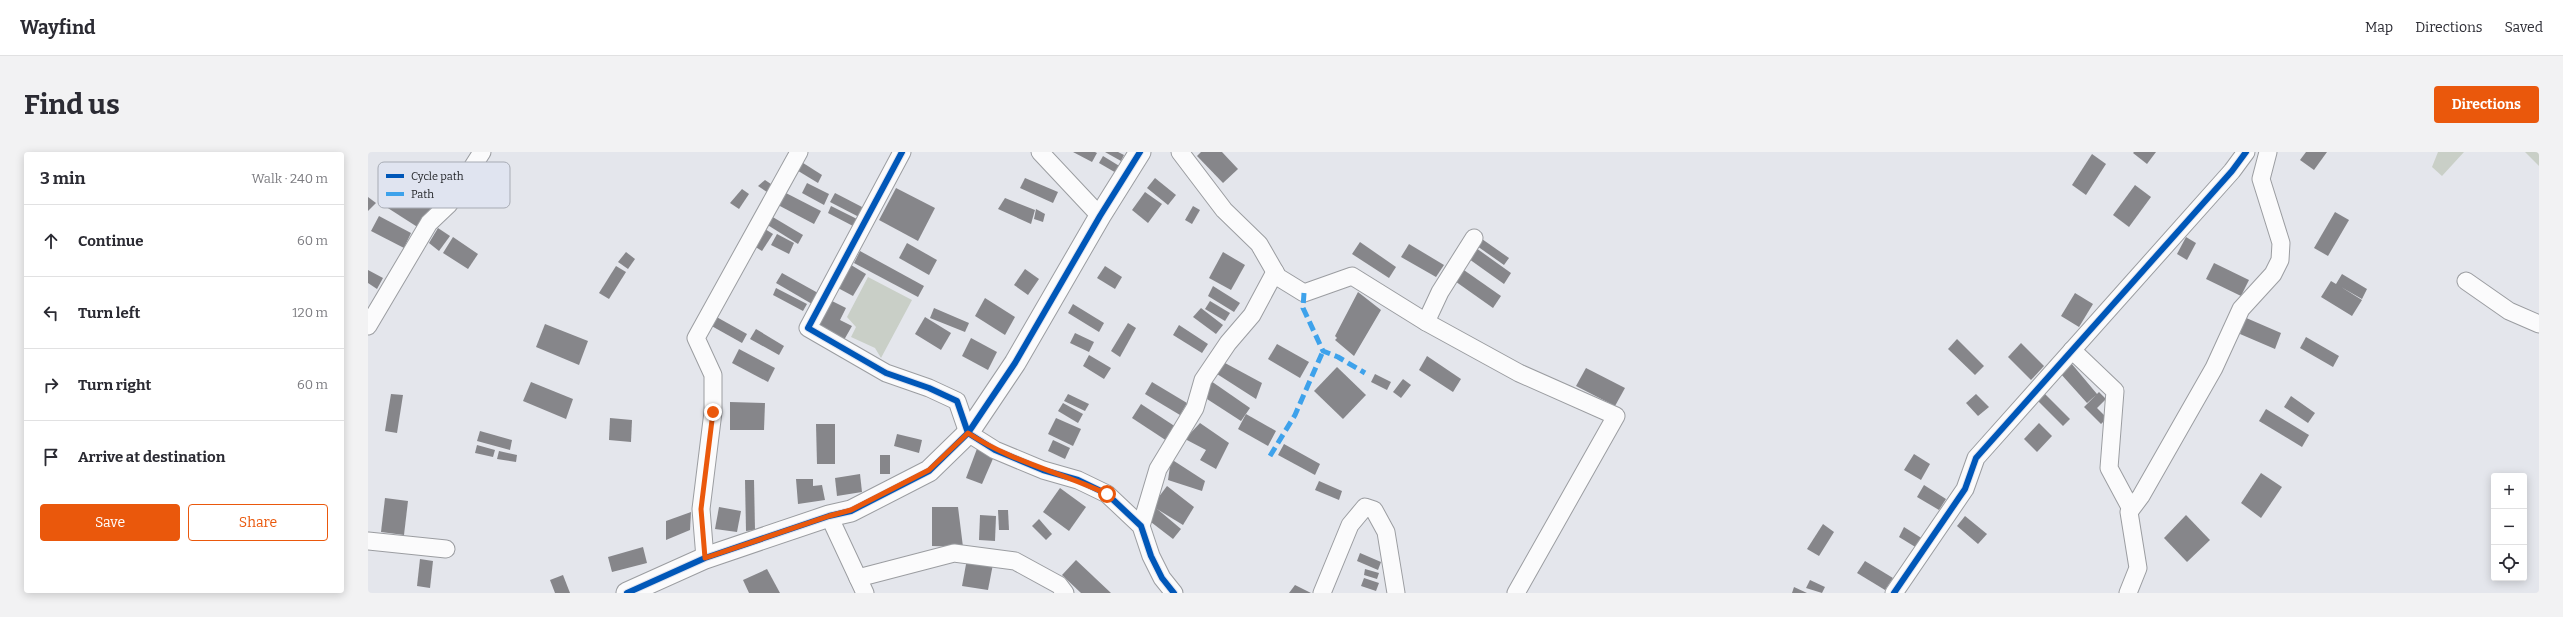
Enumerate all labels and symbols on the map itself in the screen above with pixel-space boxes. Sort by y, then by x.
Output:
legend [378,162,510,208]
text: Cycle path [411,170,464,183]
text: Path [411,188,434,201]
route end [704,403,722,421]
route start [1098,485,1116,503]

